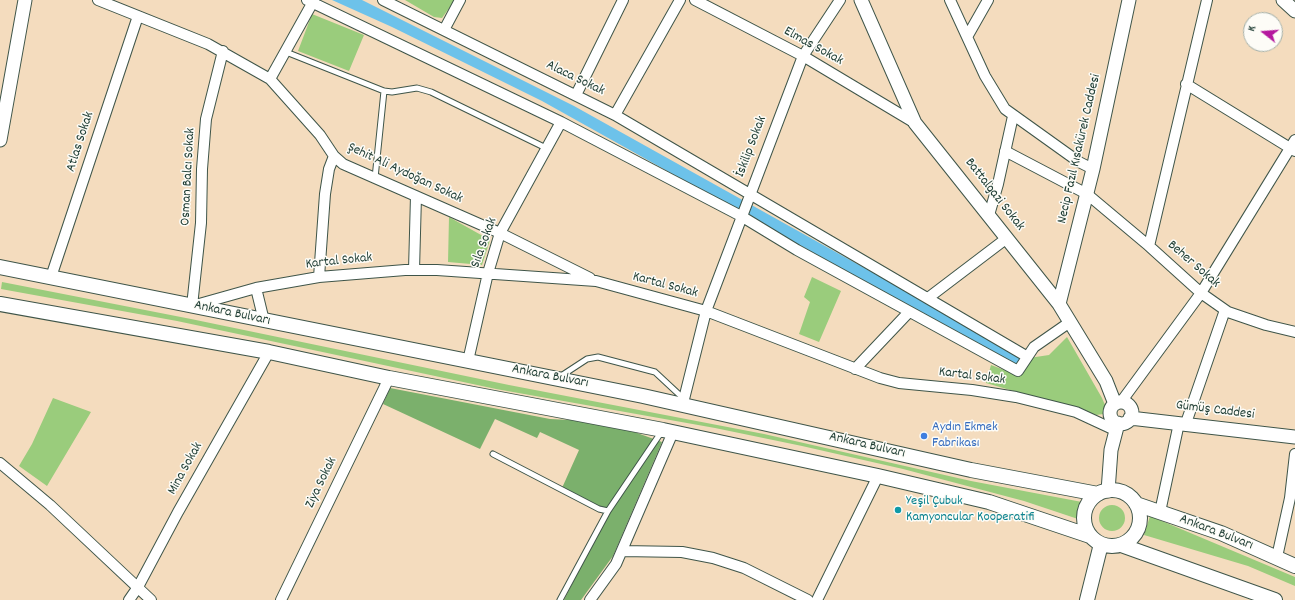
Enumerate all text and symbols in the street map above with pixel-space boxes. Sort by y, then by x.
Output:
north arrow [1243,12,1283,52]
street label: Elmas Sokak [780,24,846,70]
text: K [1244,24,1261,34]
street label: Alaca Sokak [543,58,607,100]
street label: Necip Fazıl Kısakürek Caddesi [1055,73,1105,225]
street label: Atlas Sokak [63,110,99,174]
street label: İskilip Sokak [733,114,771,180]
street label: Osman Balcı Sokak [178,128,200,226]
street label: Şehit Ali Aydoğan Sokak [345,140,465,208]
street label: Battalgazi Sokak [960,155,1028,235]
street label: Sıla Sokak [468,216,502,270]
street label: Beher Sokak [1163,238,1223,292]
street label: Kartal Sokak [305,250,373,274]
street label: Kartal Sokak [630,269,700,303]
street label: Ankara Bulvarı [192,298,272,330]
street label: Ankara Bulvarı [510,361,590,393]
street label: Kartal Sokak [938,365,1006,389]
street label: Gümüş Caddesi [1175,398,1255,424]
place label: Aydın Ekmek Fabrikası [932,420,998,452]
street label: Ankara Bulvarı [827,429,907,463]
marker: Aydın Ekmek Fabrikası [919,431,929,441]
street label: Mina Sokak [165,440,207,498]
street label: Ziya Sokak [302,455,342,511]
place label: Yeşil Çubuk Kamyoncular Kooperatifi [906,494,1034,526]
marker: Yeşil Çubuk Kamyoncular Kooperatifi [893,505,903,515]
street label: Ankara Bulvarı [1177,511,1255,555]

